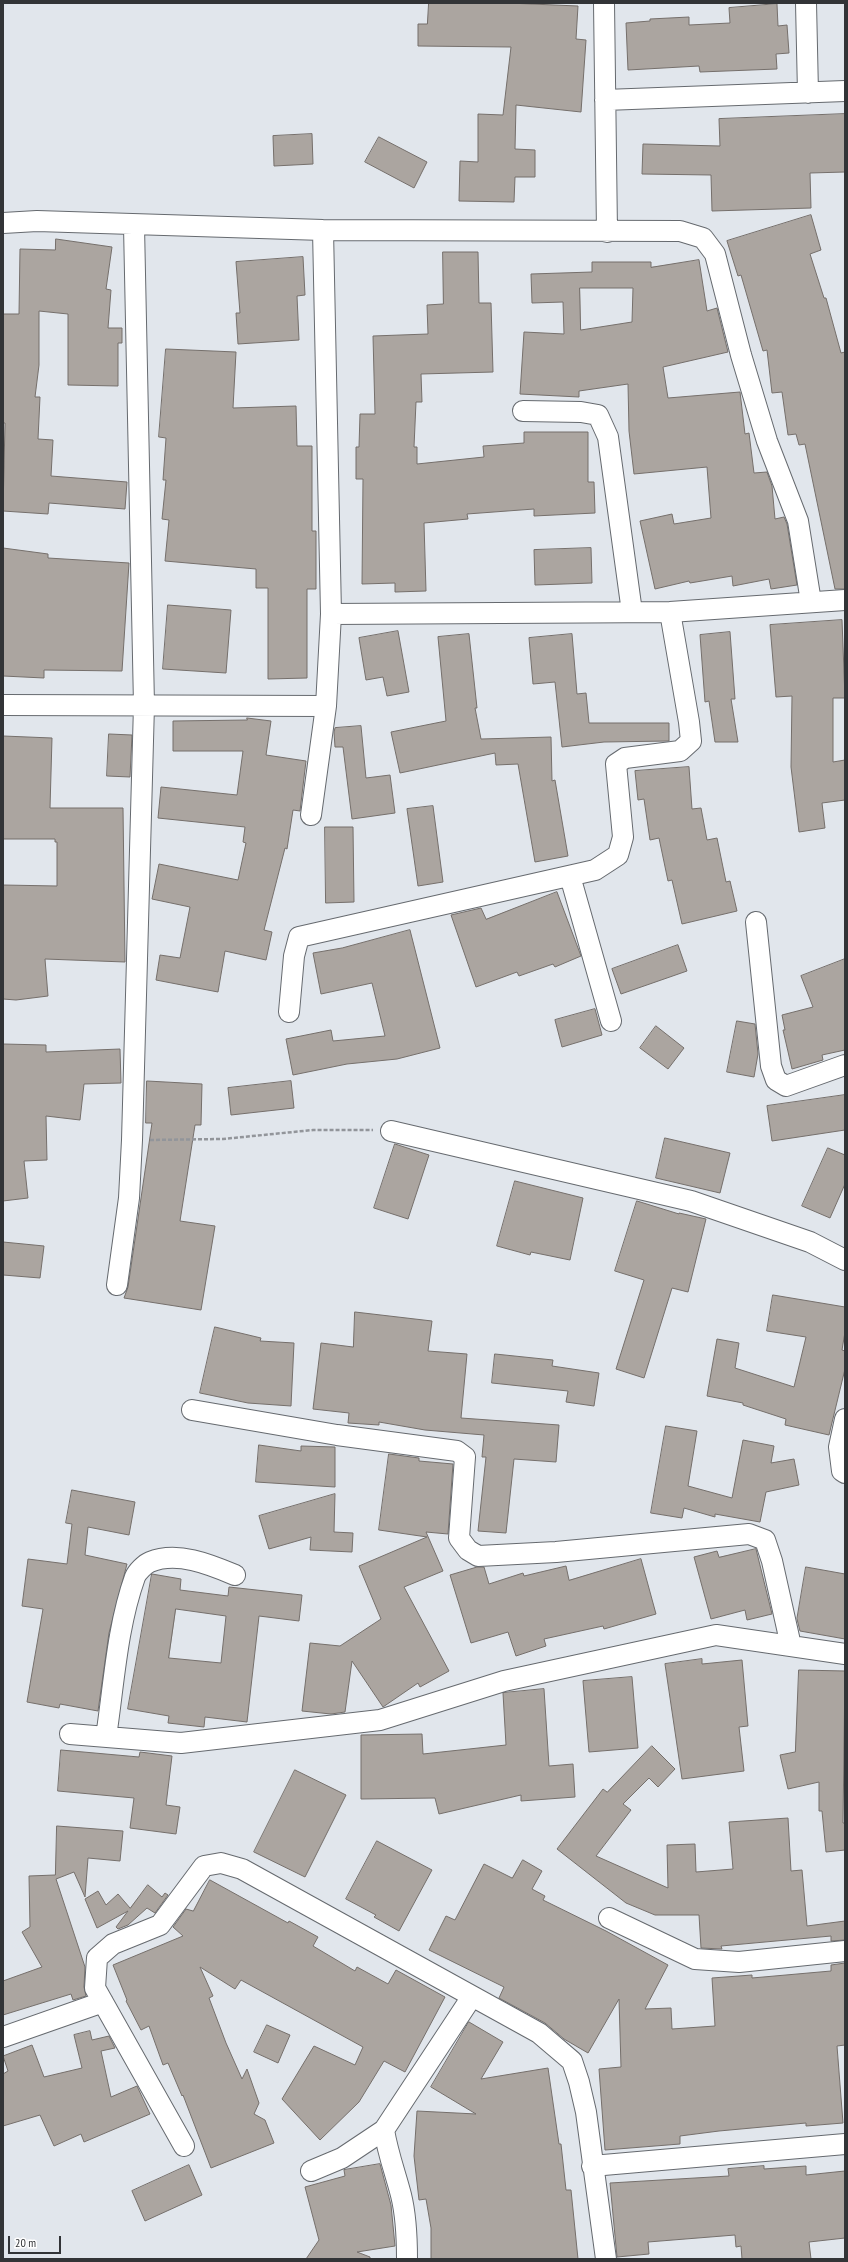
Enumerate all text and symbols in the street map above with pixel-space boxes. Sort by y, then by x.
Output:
scale bar [10,2228,63,2254]
text: 20 m [15,2235,36,2250]

